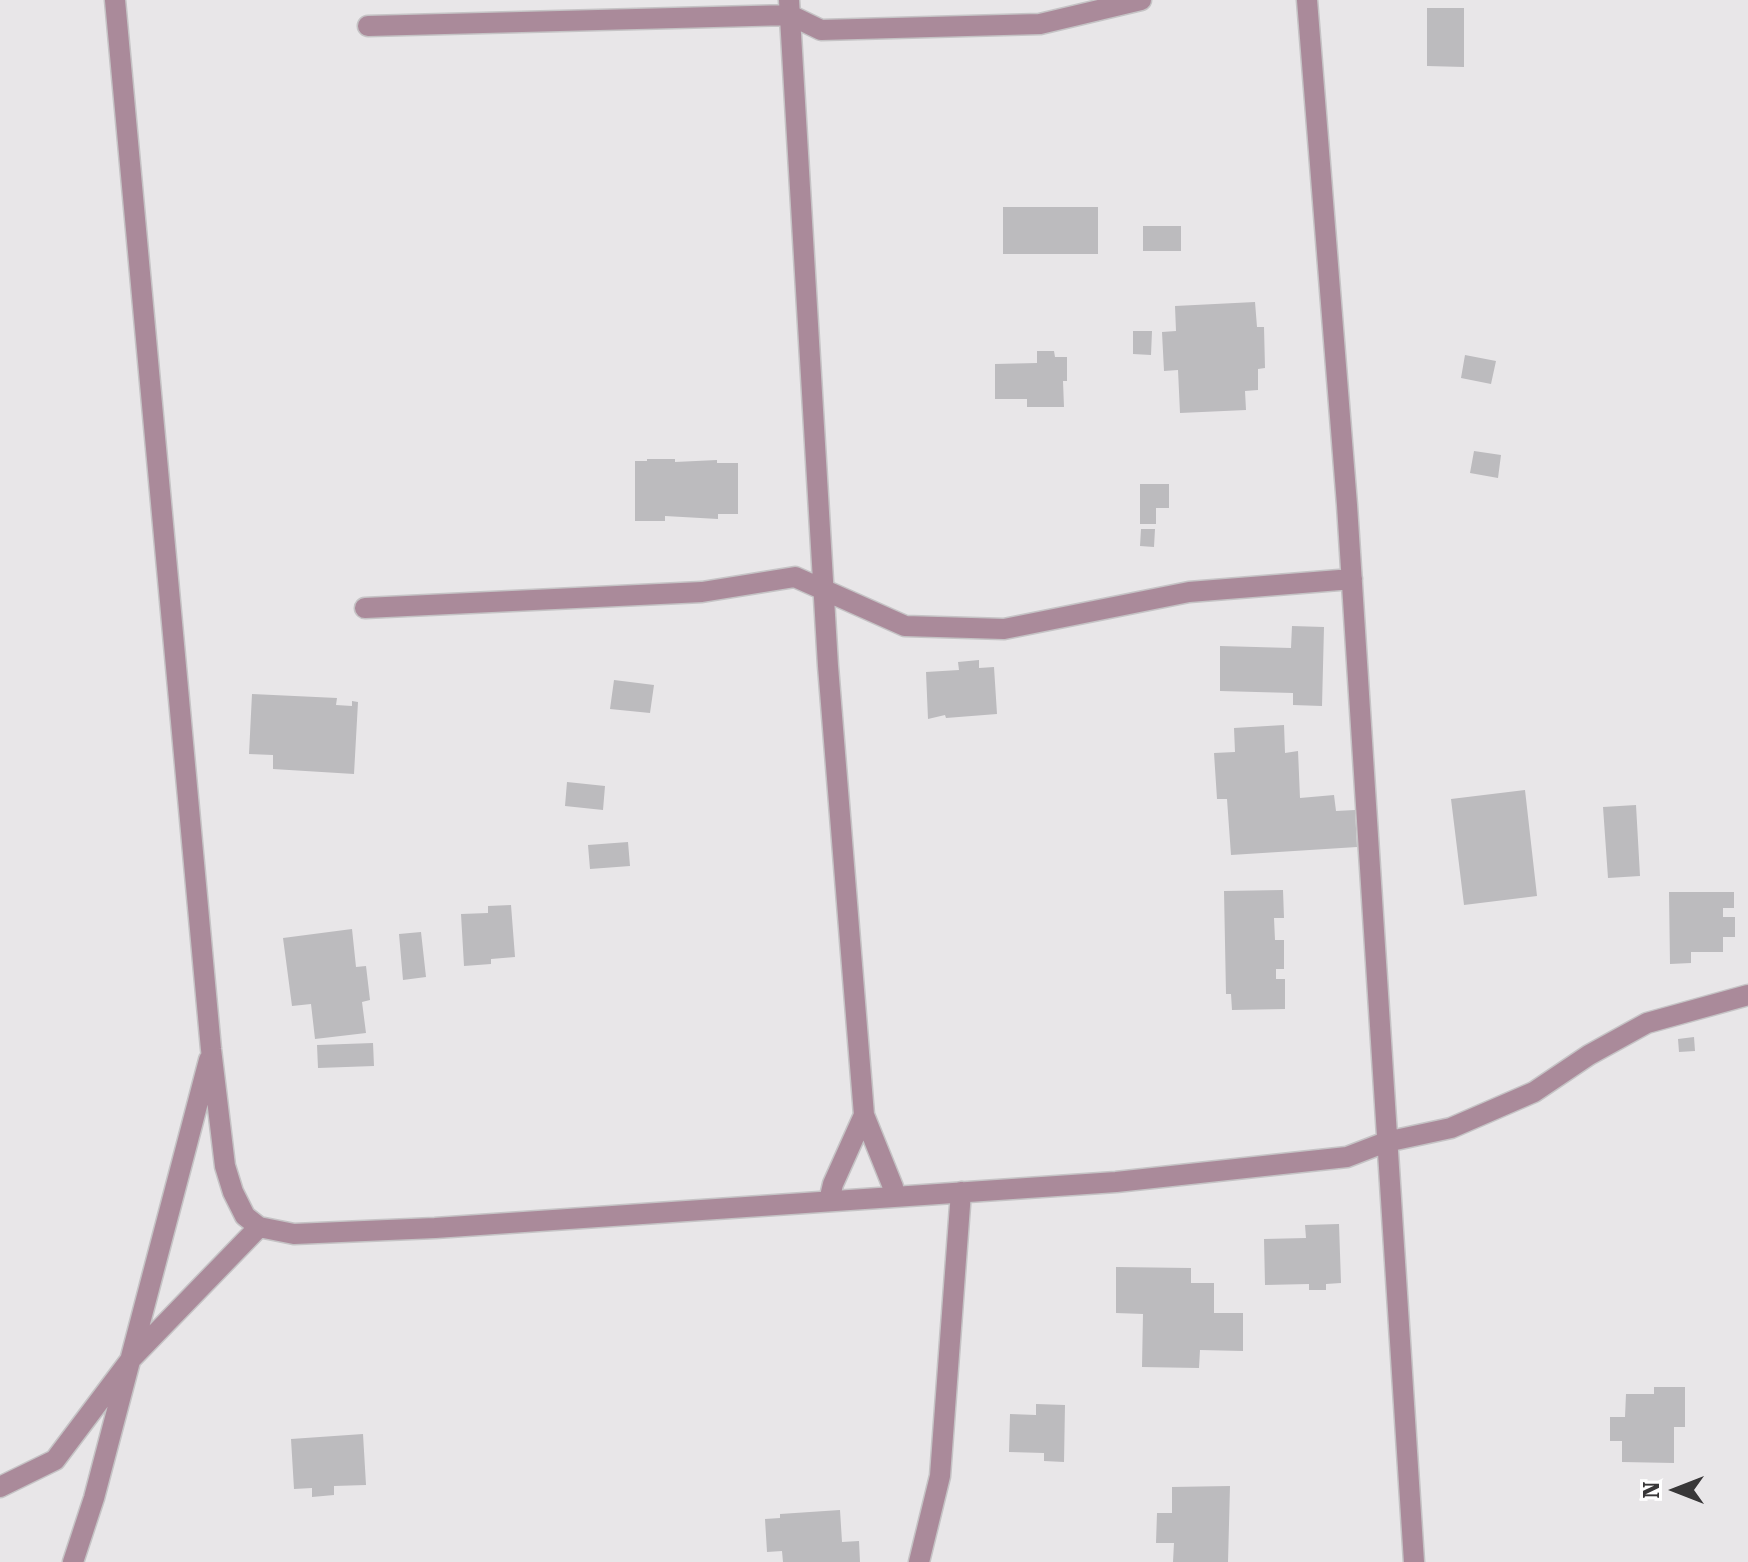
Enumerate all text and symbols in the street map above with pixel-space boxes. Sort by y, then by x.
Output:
north arrow [1636,1450,1716,1530]
text: N [1639,1482,1664,1498]

